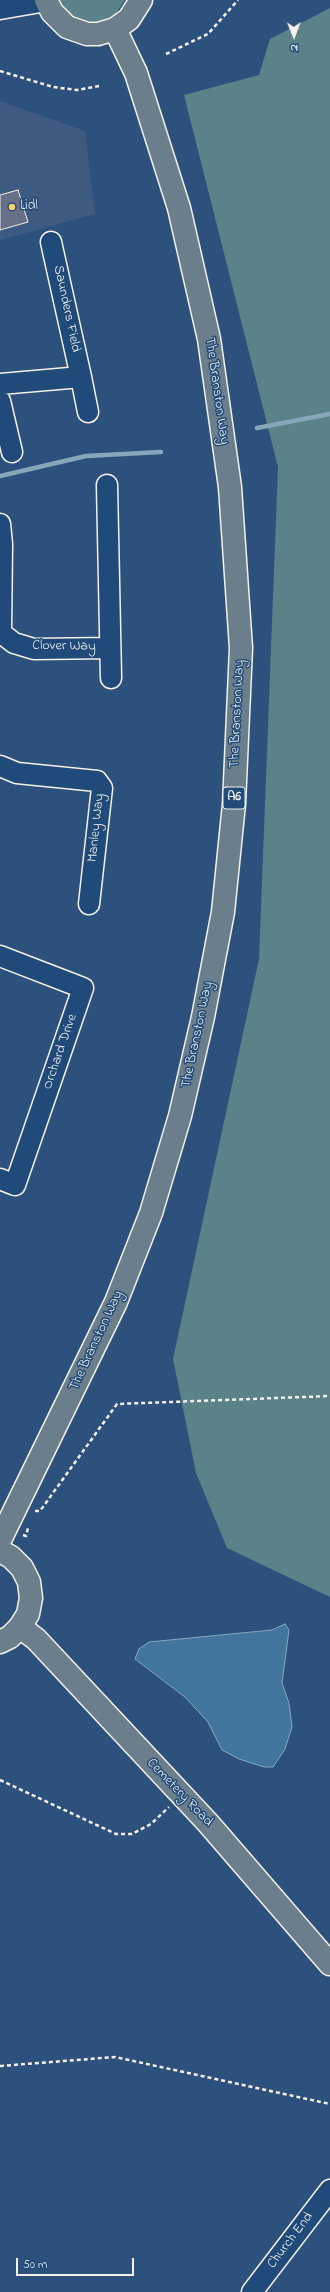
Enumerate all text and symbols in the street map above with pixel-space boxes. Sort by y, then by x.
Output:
north arrow [274,16,314,56]
text: N [290,40,298,56]
place label: Lidl [20,199,38,215]
marker: Lidl [7,202,17,212]
street label: Saunders Field [49,264,83,354]
street label: The Branston Way [200,336,232,446]
street label: Clover Way [32,638,96,656]
street label: The Branston Way [227,659,249,769]
road number: A6 [223,787,245,809]
street label: Manley Way [85,793,109,863]
street label: The Branston Way [179,980,217,1090]
street label: Orchard Drive [40,1012,82,1092]
street label: The Branston Way [66,1288,128,1394]
street label: Cemetery Road [142,1755,216,1831]
street label: Church End [264,2209,318,2273]
scale bar [18,2250,136,2276]
text: 50 m [23,2256,47,2274]

